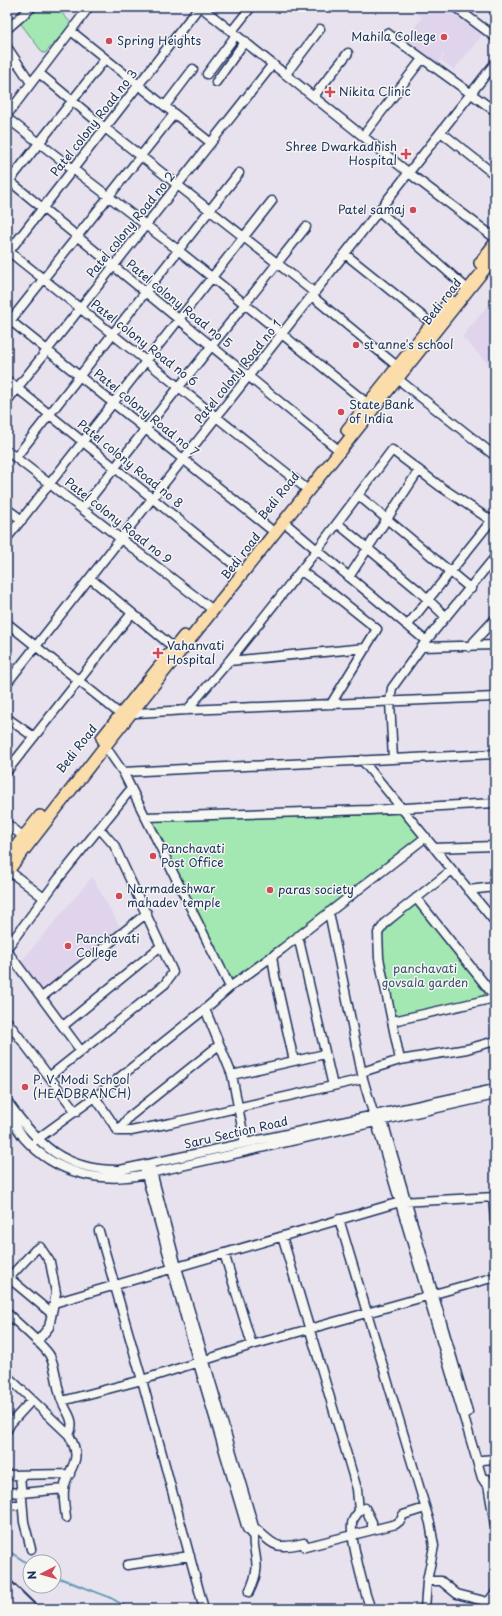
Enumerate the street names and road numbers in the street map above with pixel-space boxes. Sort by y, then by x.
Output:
street label: Patel colony Road no 3 [45,65,141,180]
street label: Patel colony Road no 2 [82,167,179,281]
street label: Patel colony Road no 5 [123,255,237,352]
street label: Bedi road [417,274,465,329]
street label: Patel colony Road no 6 [87,295,202,390]
street label: Patel colony Road no 1 [189,315,285,427]
street label: Patel colony Road no 7 [90,364,203,461]
street label: Patel colony Road no 8 [74,415,188,512]
street label: Bedi Road [253,467,303,523]
street label: Patel colony Road no 9 [61,473,176,568]
street label: Bedi road [216,528,264,583]
street label: Bedi Road [51,720,101,777]
street label: Saru Section Road [182,1111,289,1153]

